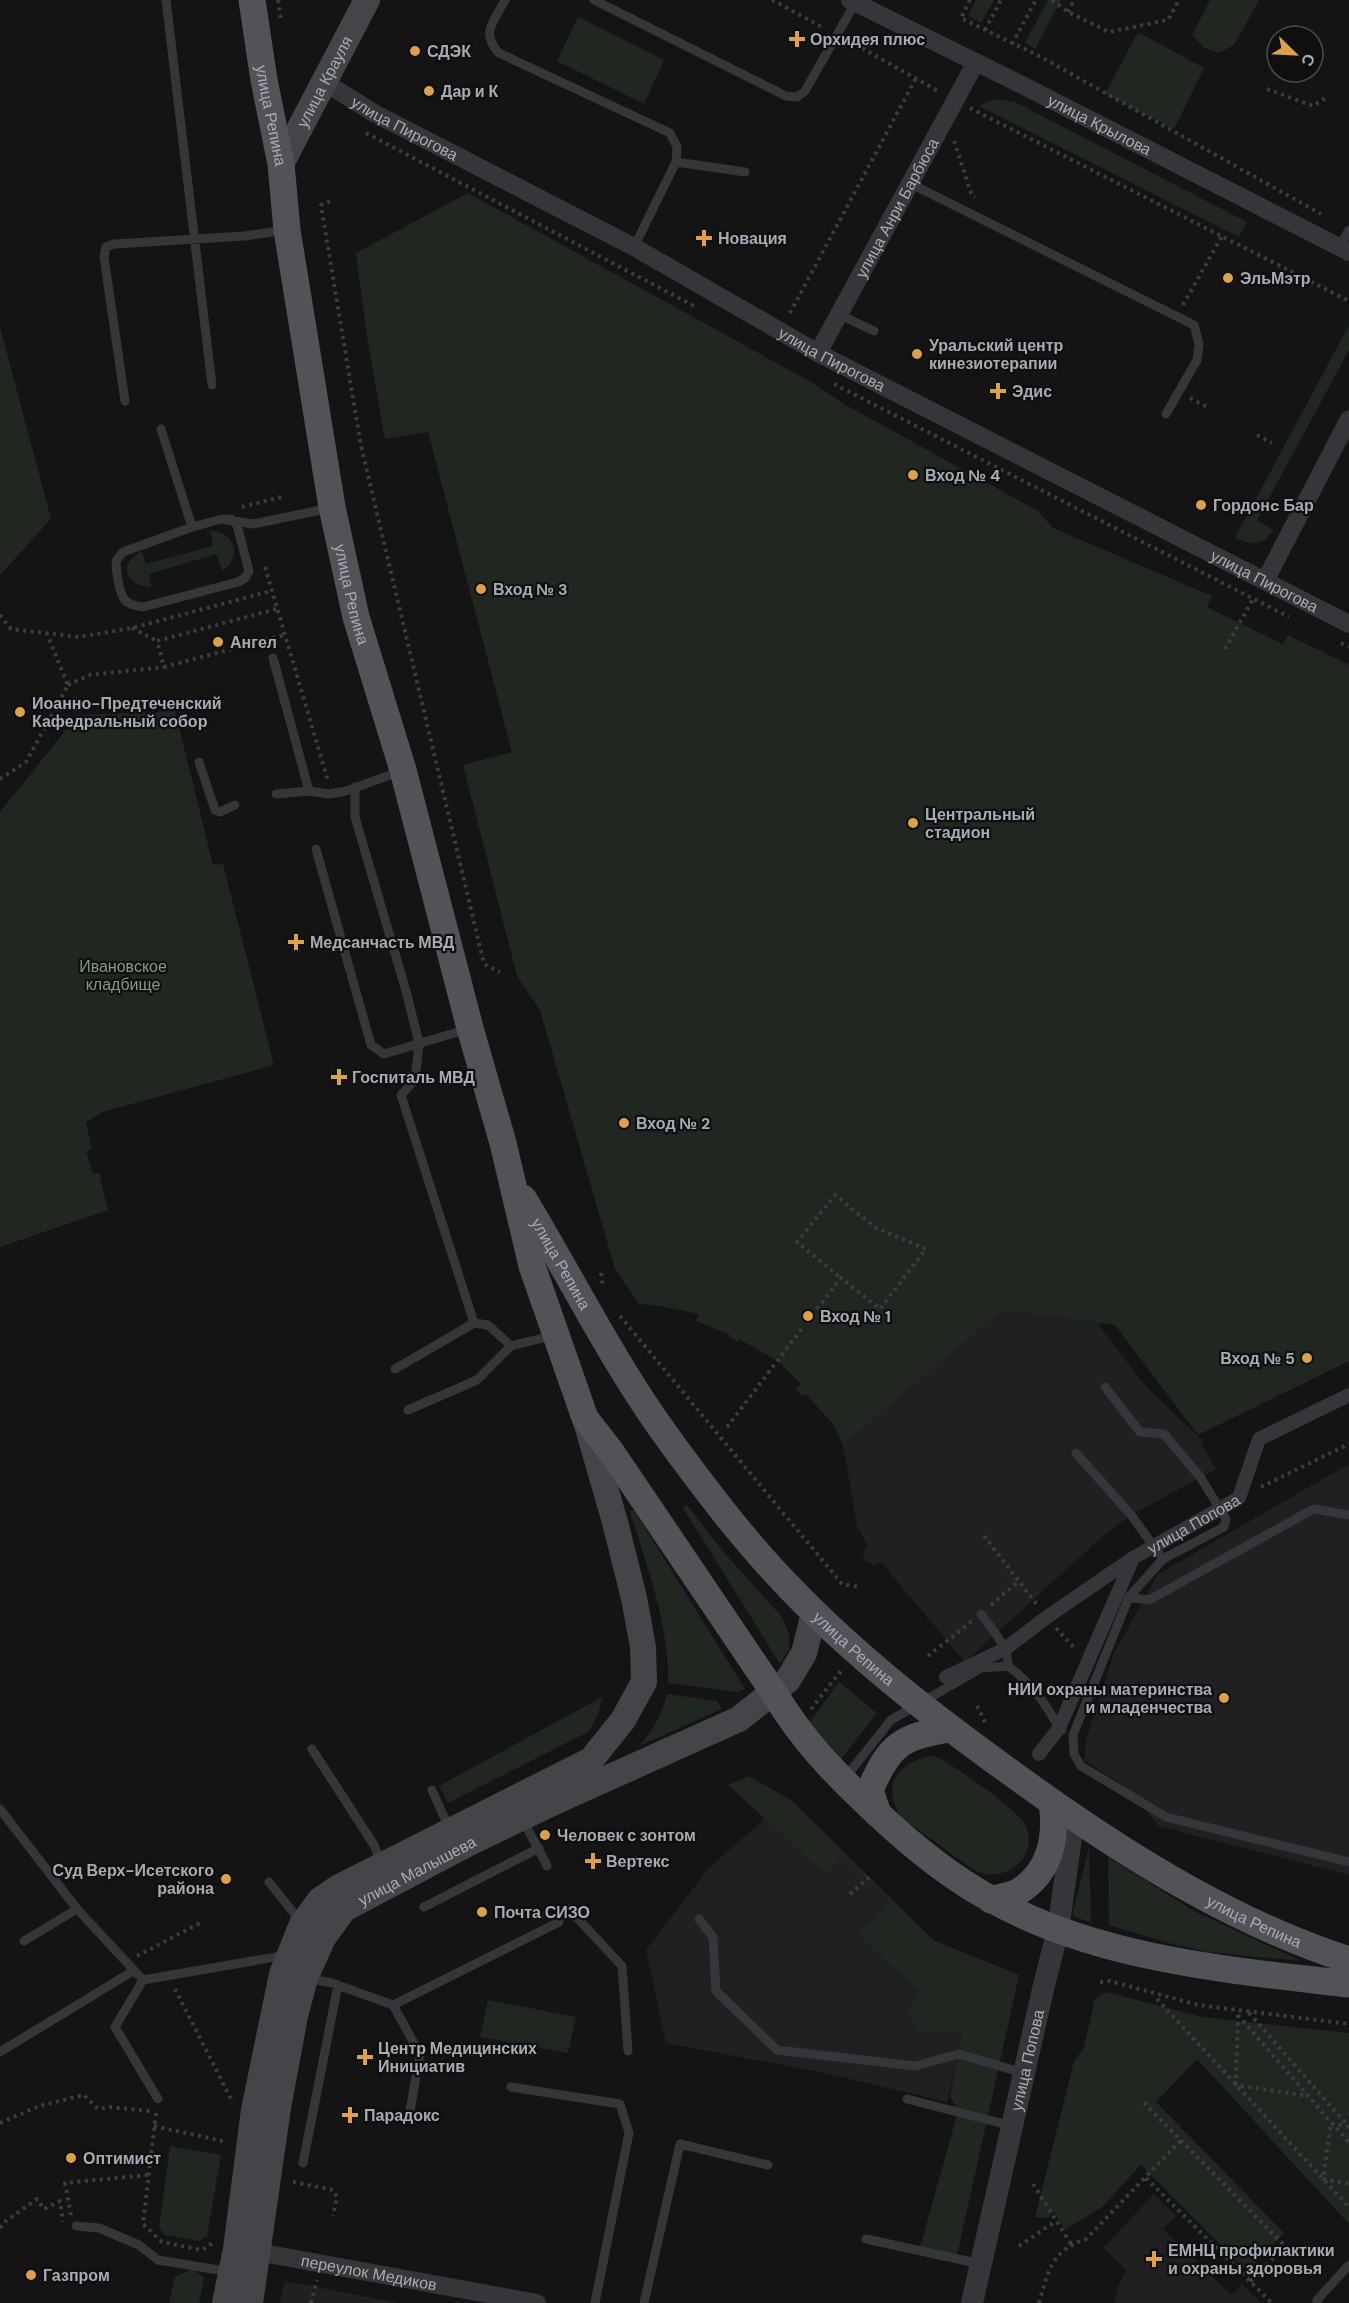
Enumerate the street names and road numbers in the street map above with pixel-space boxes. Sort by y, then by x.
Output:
street label: улица Крауля [291,32,357,131]
street label: улица Репина [251,63,292,168]
street label: улица Крылова [1044,89,1155,160]
street label: улица Пирогова [347,91,462,165]
street label: улица Анри Барбюса [850,134,943,282]
street label: улица Пирогова [775,322,889,396]
street label: улица Репина [330,542,374,647]
street label: улица Пирогова [1207,545,1322,617]
street label: улица Репина [527,1214,596,1314]
street label: улица Попова [1143,1489,1244,1558]
street label: улица Репина [809,1606,899,1690]
street label: улица Малышева [354,1831,480,1910]
street label: улица Репина [1203,1890,1305,1952]
street label: улица Попова [1005,2007,1049,2113]
street label: переулок Медиков [299,2250,438,2295]

